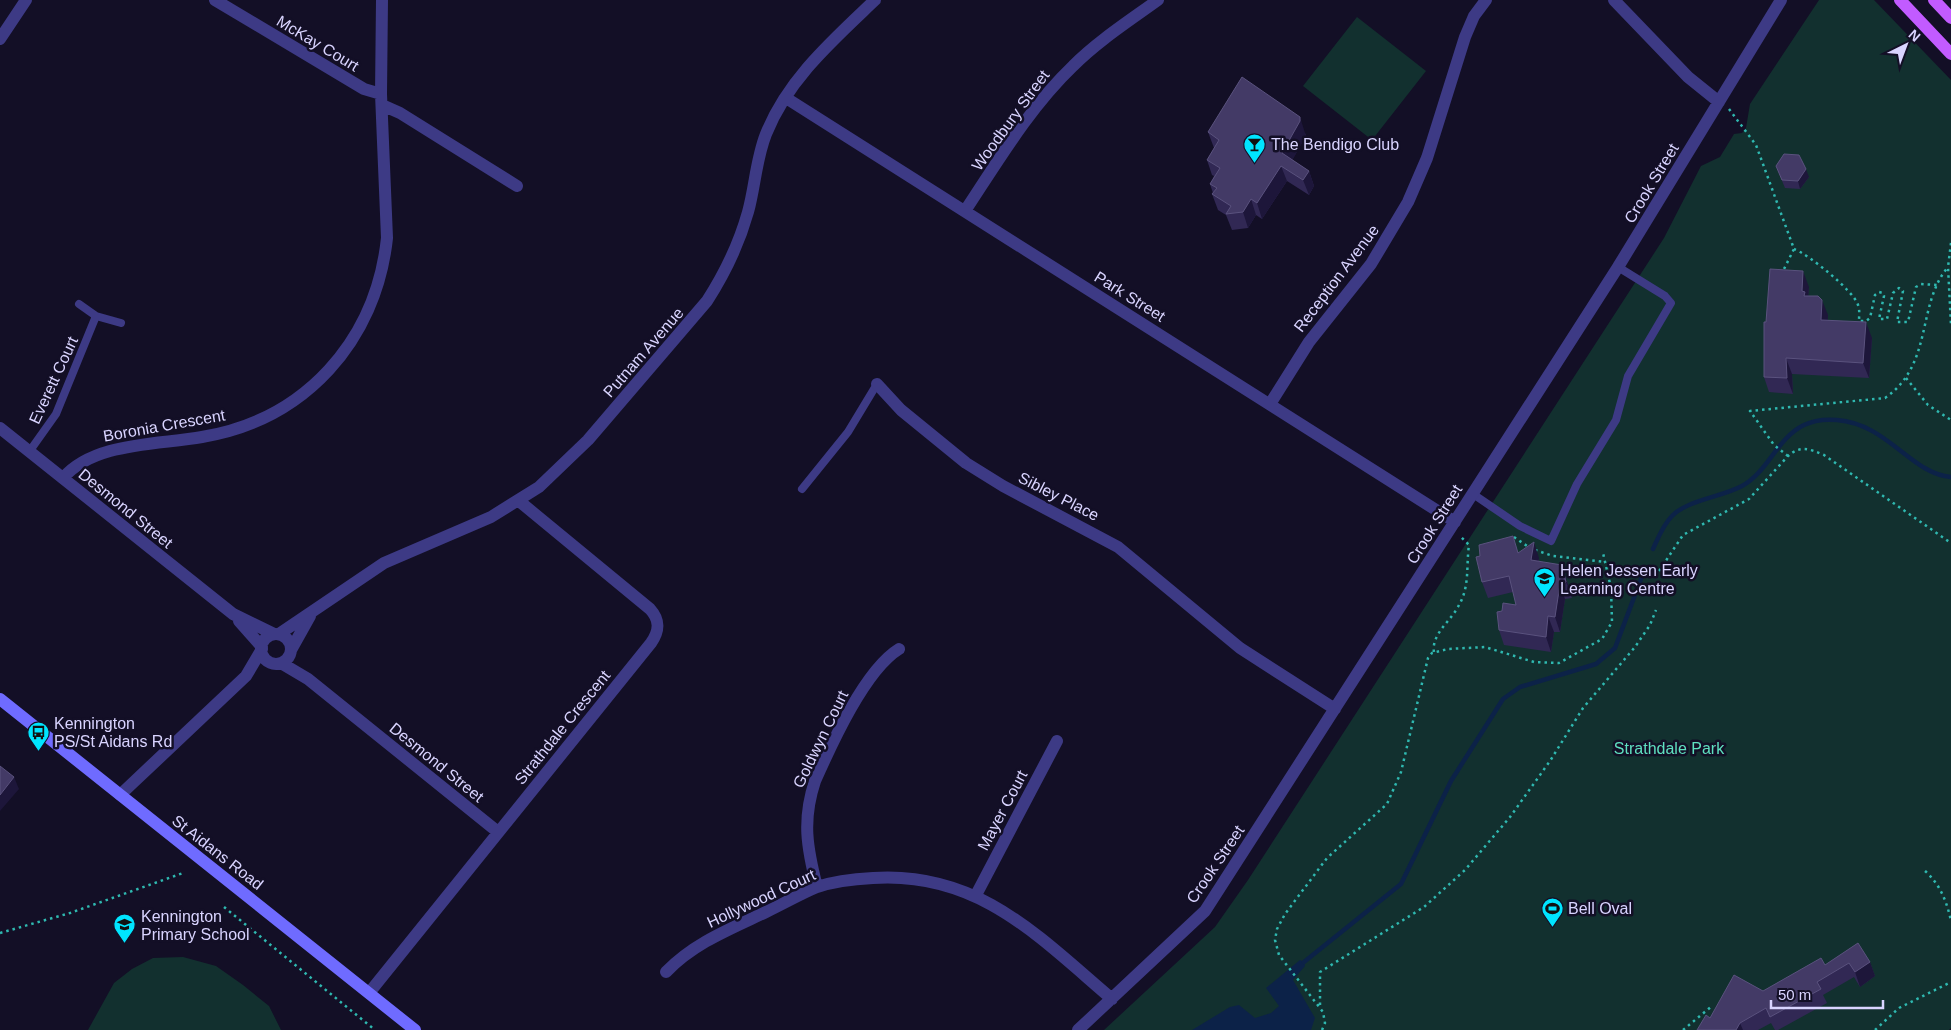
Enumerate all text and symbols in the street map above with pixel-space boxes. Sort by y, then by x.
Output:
street label: McKay Court [274,12,362,75]
north arrow [1881,20,1931,70]
text: N [1906,26,1924,45]
street label: Woodbury Street [968,66,1053,174]
bar icon: The Bendigo Club [1243,132,1267,163]
place label: The Bendigo Club [1271,136,1399,153]
street label: Crook Street [1621,140,1682,226]
street label: Reception Avenue [1291,221,1382,335]
street label: Park Street [1091,268,1169,325]
street label: Putnam Avenue [600,304,687,400]
street label: Everett Court [26,333,81,427]
street label: Boronia Crescent [102,406,227,445]
street label: Desmond Street [75,465,176,552]
street label: Sibley Place [1016,469,1102,524]
street label: Crook Street [1403,481,1466,567]
place label: Helen Jessen Early Learning Centre [1560,562,1698,597]
school or university icon: Helen Jessen Early Learning Centre [1532,567,1556,598]
street label: Strathdale Crescent [511,667,614,788]
street label: Goldwyn Court [790,687,852,791]
place label: Kennington PS/St Aidans Rd [54,715,172,750]
street label: Desmond Street [386,719,487,806]
bus stop icon: Kennington PS/St Aidans Rd [26,720,50,751]
park label: Strathdale Park [1614,740,1725,757]
street label: Mayer Court [974,767,1031,853]
street label: St Aidans Road [169,812,266,893]
street label: Crook Street [1183,822,1248,906]
street label: Hollywood Court [704,866,818,931]
sports icon: Bell Oval [1540,896,1564,927]
place label: Bell Oval [1568,900,1632,917]
place label: Kennington Primary School [141,908,249,943]
school or university icon: Kennington Primary School [113,913,137,944]
scale bar [1771,978,1884,1010]
text: 50 m [1778,986,1811,1003]

